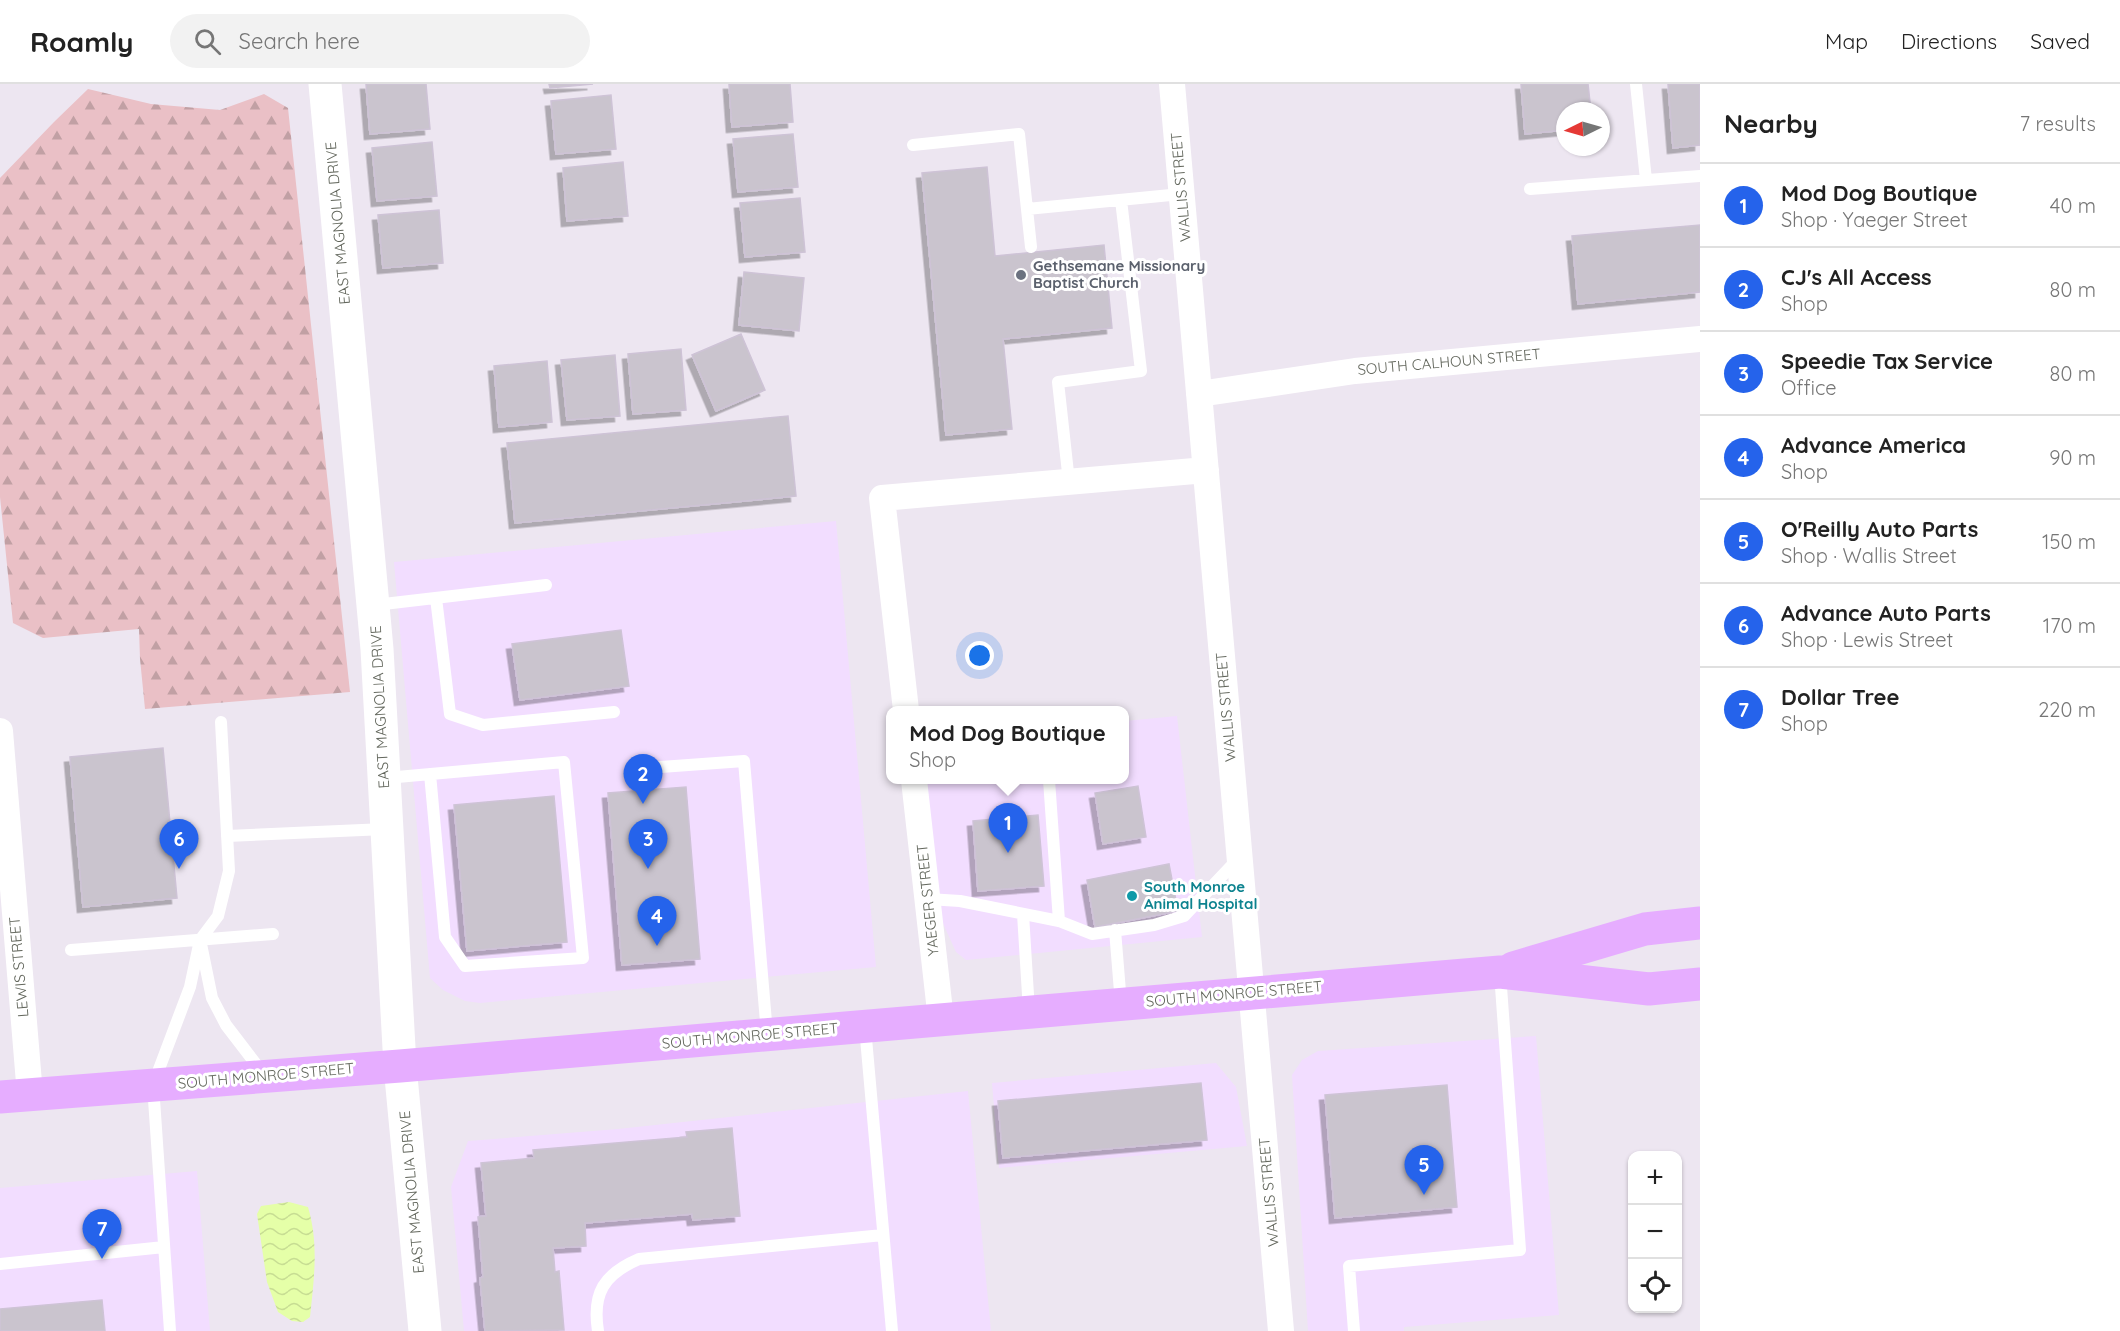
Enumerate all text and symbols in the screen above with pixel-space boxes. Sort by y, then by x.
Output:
search box [170,14,590,68]
text: Roamly [30,24,134,59]
icon: search [191,25,224,58]
text: Search here [239,27,360,55]
text: Map [1825,28,1868,54]
text: Directions [1901,28,1997,54]
text: Saved [2030,28,2090,54]
north arrow [1556,102,1610,156]
text: Nearby [1724,107,1818,140]
text: 7 results [2020,111,2096,136]
street label: WALLIS STREET [1166,132,1195,243]
street label: EAST MAGNOLIA DRIVE [321,141,354,305]
text: Mod Dog Boutique [1781,179,1977,207]
text: 1 [1740,193,1747,218]
text: 40 m [2050,193,2096,218]
text: Shop · Yaeger Street [1781,207,1968,232]
place label: Gethsemane Missionary Baptist Church [1033,256,1205,292]
text: CJ's All Access [1781,263,1932,291]
marker: Gethsemane Missionary Baptist Church [1014,268,1028,282]
text: 2 [1738,277,1749,302]
text: 80 m [2050,277,2096,302]
text: Shop [1781,291,1828,316]
street label: SOUTH CALHOUN STREET [1357,344,1541,379]
text: Speedie Tax Service [1781,347,1993,375]
text: 3 [1738,361,1749,386]
text: 80 m [2050,361,2096,386]
text: Office [1781,375,1837,400]
text: Advance America [1781,431,1966,459]
text: 4 [1738,445,1749,470]
text: 90 m [2049,445,2096,470]
text: Shop [1781,459,1828,484]
text: O'Reilly Auto Parts [1781,515,1978,543]
text: 5 [1738,529,1749,554]
text: 150 m [2042,529,2096,554]
text: Shop · Wallis Street [1781,543,1957,568]
text: Advance Auto Parts [1781,599,1991,627]
text: 6 [1738,613,1749,638]
text: 170 m [2043,613,2096,638]
street label: EAST MAGNOLIA DRIVE [366,625,393,789]
text: Shop · Lewis Street [1781,627,1953,652]
your location [965,641,994,670]
street label: WALLIS STREET [1211,652,1240,763]
text: Dollar Tree [1781,683,1900,711]
text: 7 [1738,697,1749,722]
text: 220 m [2038,697,2096,722]
popup [886,706,1129,784]
text: Shop [1781,711,1828,736]
text: Mod Dog Boutique [909,719,1106,747]
text: Shop [909,747,956,772]
pin: 2 [624,754,662,804]
pin: 1 [988,804,1028,853]
pin: 6 [160,820,198,869]
pin: 3 [628,820,668,869]
street label: YAEGER STREET [912,843,943,957]
place label: South Monroe Animal Hospital [1144,877,1258,913]
marker: South Monroe Animal Hospital [1125,889,1139,903]
pin: 4 [638,896,676,946]
street label: LEWIS STREET [5,916,32,1018]
street label: SOUTH MONROE STREET [1145,976,1323,1011]
street label: SOUTH MONROE STREET [661,1018,839,1053]
street label: SOUTH MONROE STREET [177,1058,355,1093]
street label: EAST MAGNOLIA DRIVE [395,1110,428,1274]
street label: WALLIS STREET [1254,1137,1283,1248]
pin: 5 [1404,1146,1444,1195]
map controls [1628,1151,1682,1313]
button: + [1628,1151,1682,1205]
button: − [1628,1205,1682,1259]
pin: 7 [82,1210,122,1259]
button: locate [1628,1259,1682,1313]

